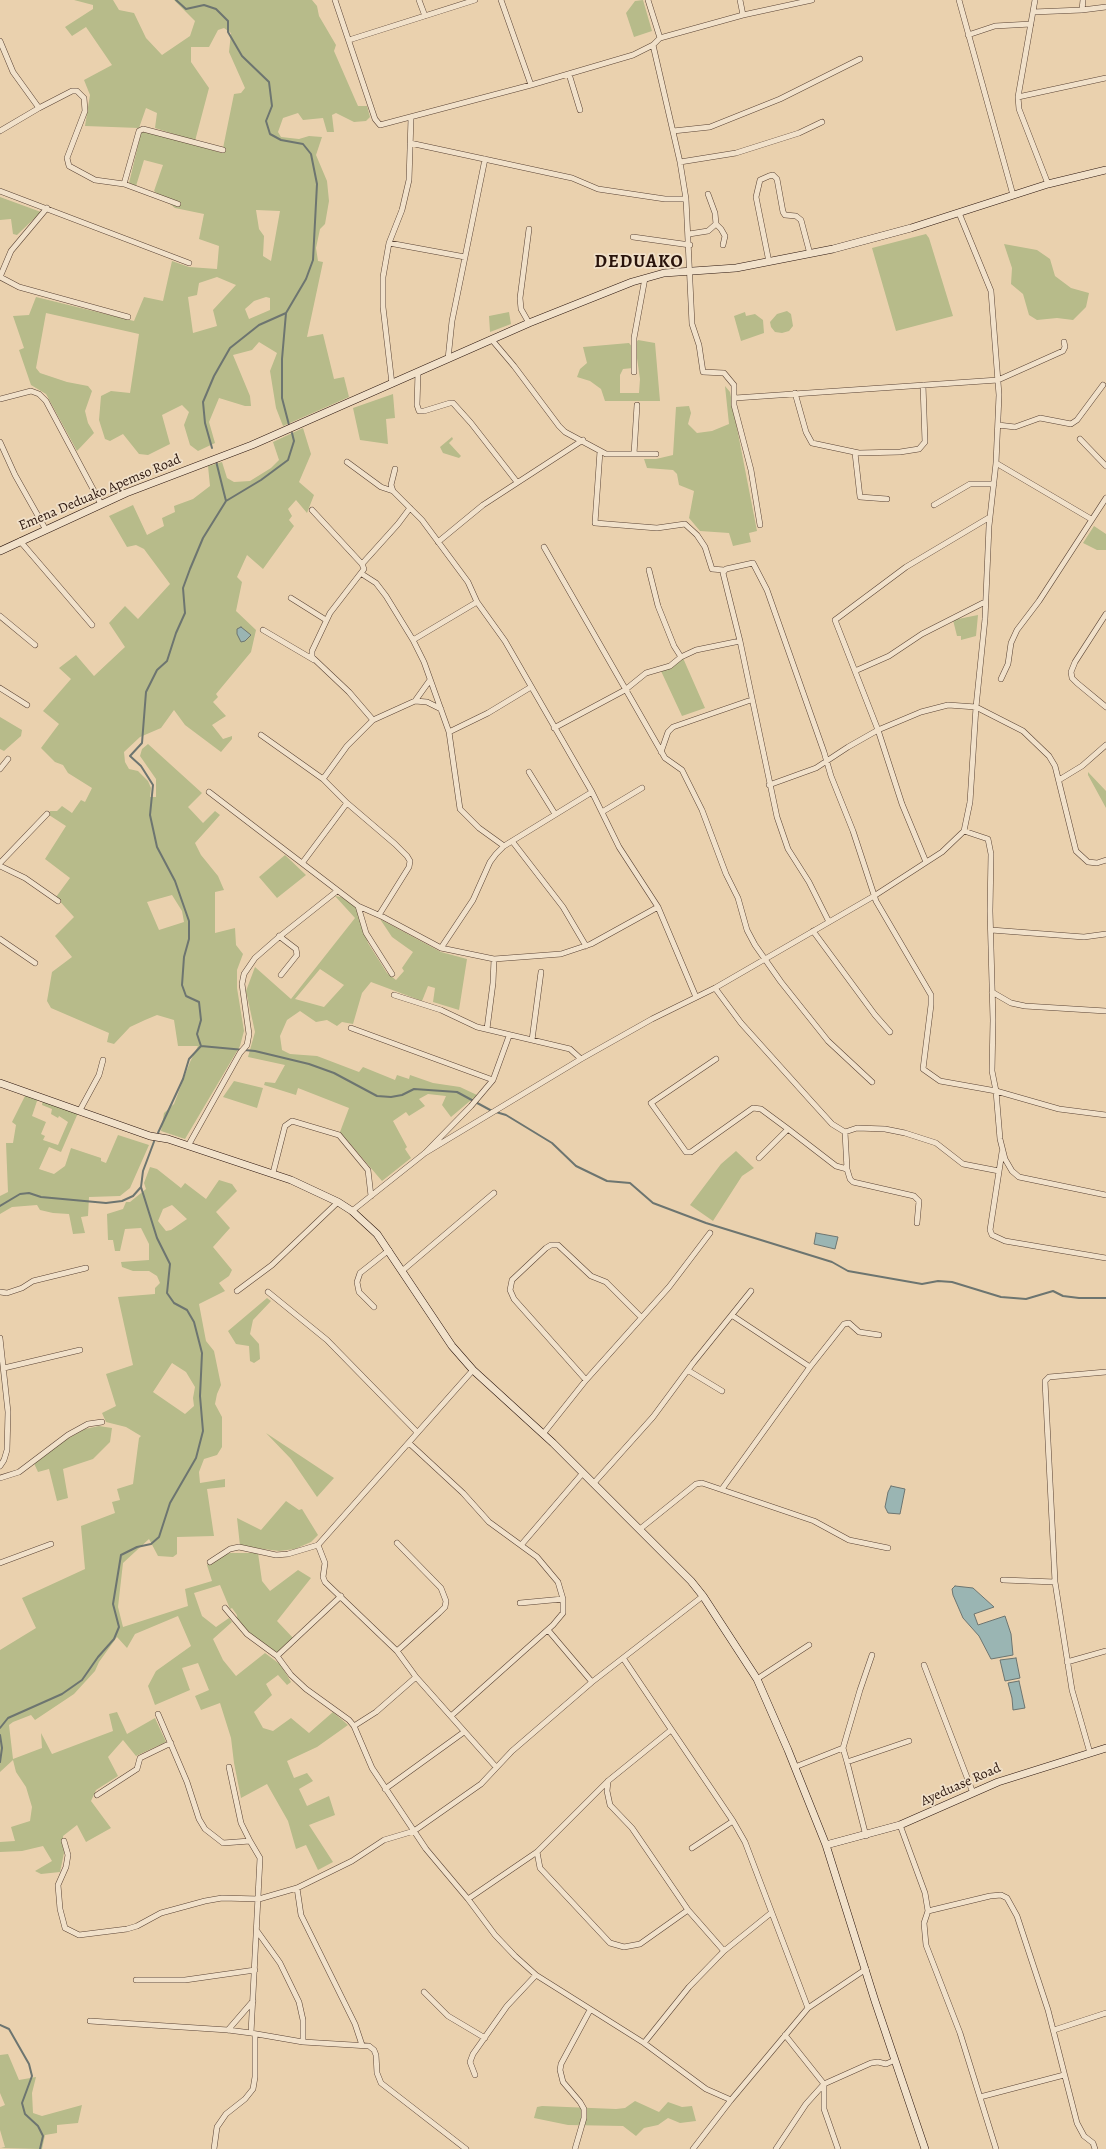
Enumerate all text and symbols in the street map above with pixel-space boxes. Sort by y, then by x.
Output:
district label: DEDUAKO [594,252,684,274]
street label: Emena Deduako Apemso Road [16,451,184,535]
street label: Ayeduase Road [918,1760,1004,1810]

